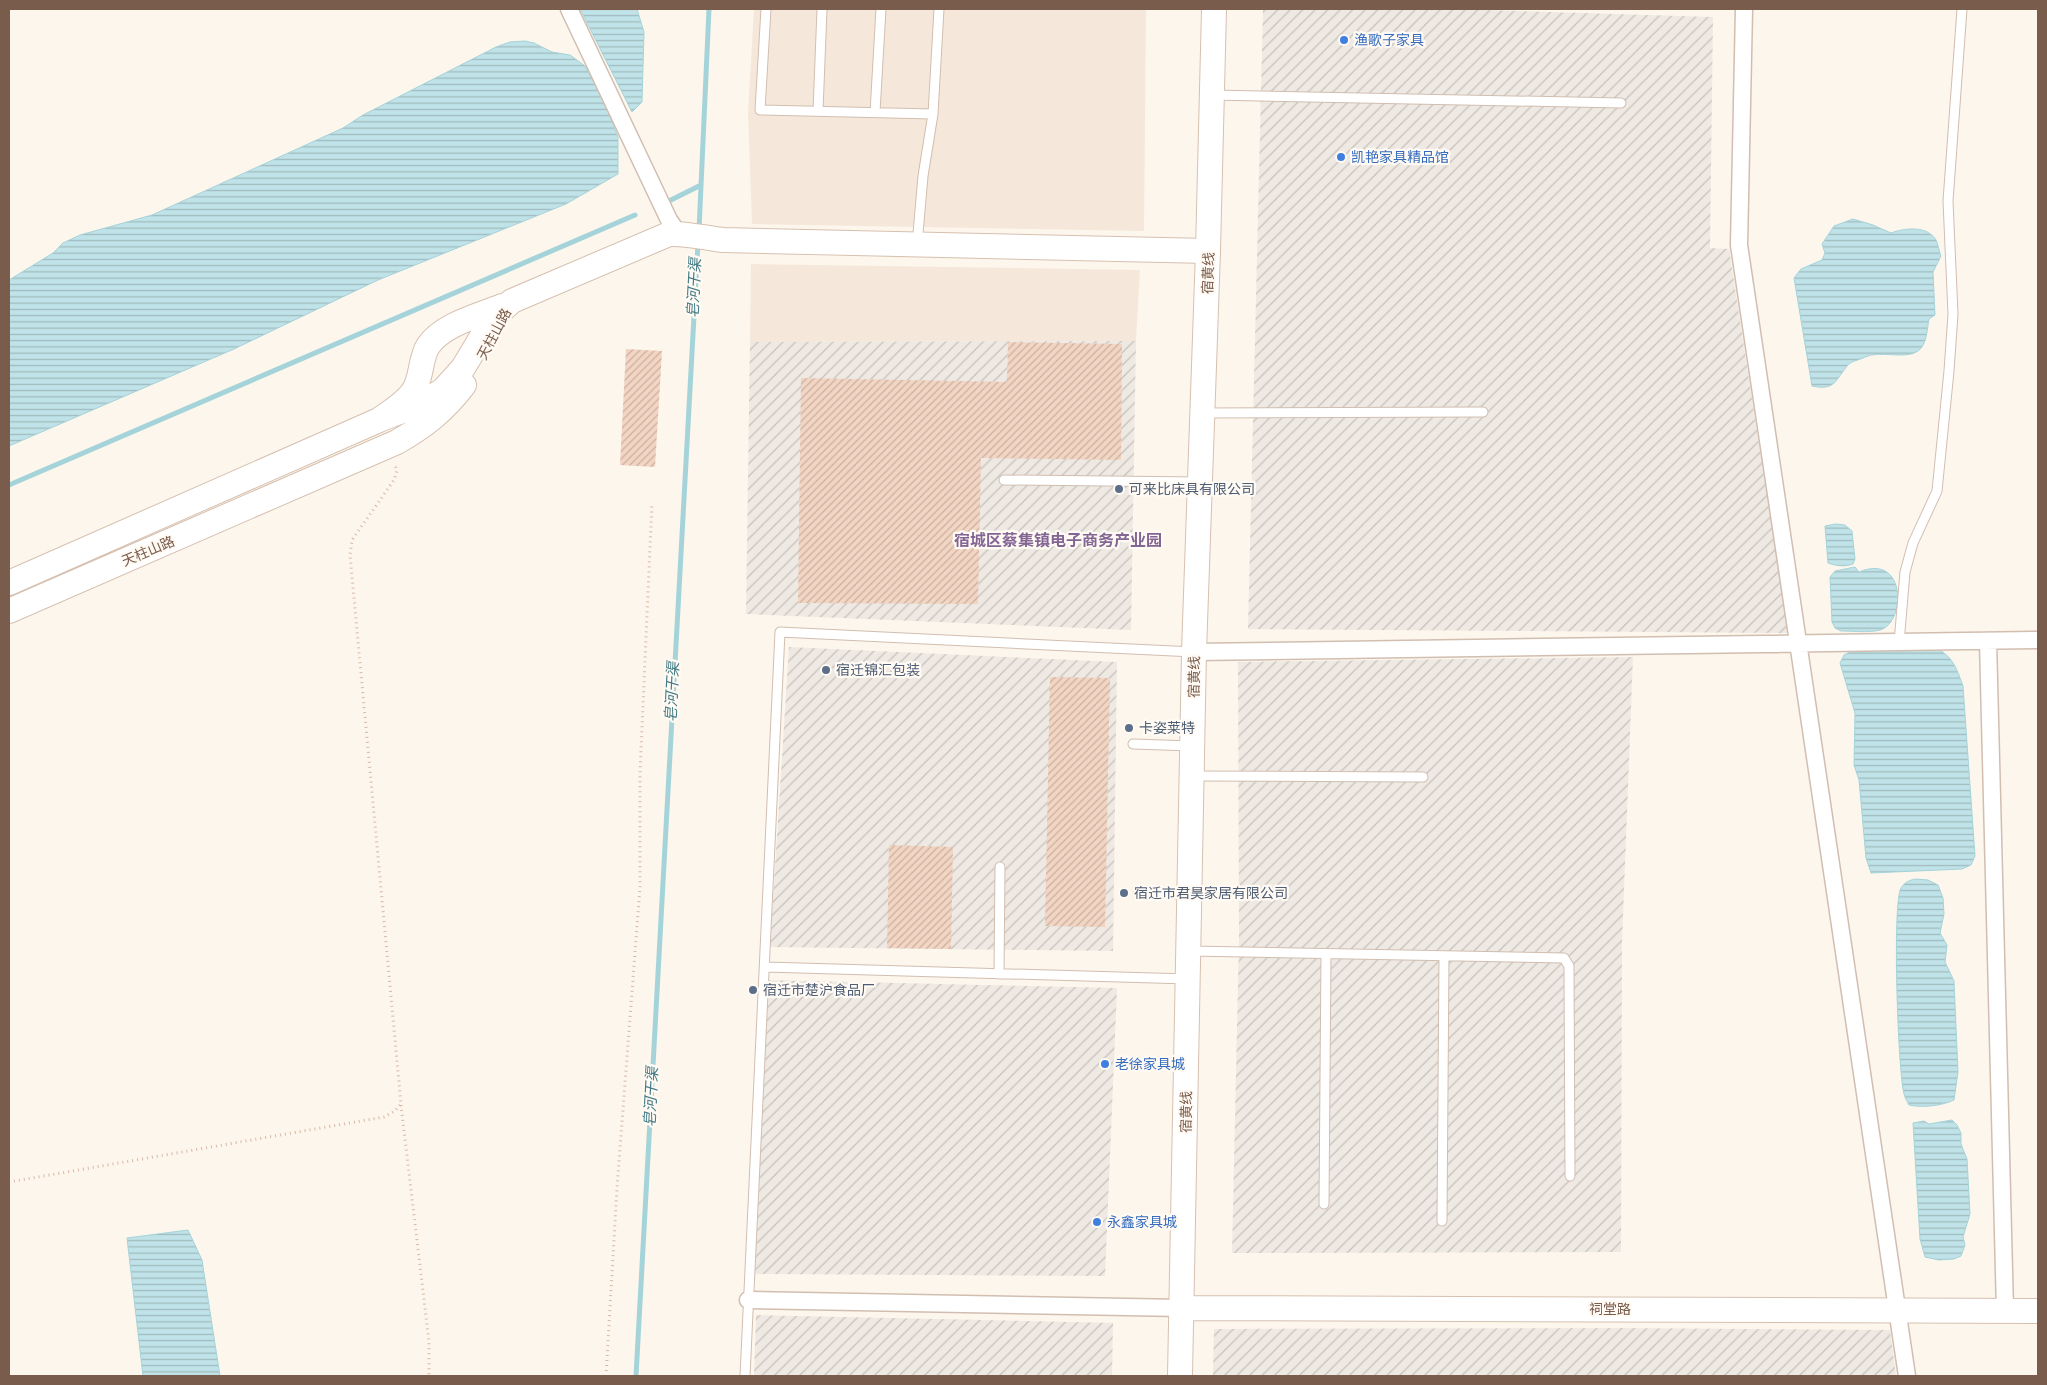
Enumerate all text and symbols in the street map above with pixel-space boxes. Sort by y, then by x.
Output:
place label: 渔歌子家具 [1354,30,1424,49]
marker: 渔歌子家具 [1338,34,1350,46]
place label: 凯艳家具精品馆 [1351,147,1449,166]
marker: 凯艳家具精品馆 [1335,151,1347,163]
street label: 宿黄线 [1197,252,1218,294]
water label: 皂河干渠 [681,255,705,318]
street label: 天柱山路 [472,305,515,363]
place label: 可来比床具有限公司 [1129,479,1255,498]
marker: 可来比床具有限公司 [1113,483,1125,495]
district label: 宿城区蔡集镇电子商务产业园 [954,529,1162,551]
street label: 天柱山路 [118,531,177,570]
street label: 宿黄线 [1184,656,1203,698]
water label: 皂河干渠 [659,659,683,722]
place label: 宿迁锦汇包装 [836,660,920,679]
marker: 宿迁锦汇包装 [820,664,832,676]
place label: 卡姿莱特 [1139,718,1195,737]
marker: 卡姿莱特 [1123,722,1135,734]
place label: 宿迁市君昊家居有限公司 [1134,883,1288,902]
marker: 宿迁市君昊家居有限公司 [1118,887,1130,899]
place label: 宿迁市楚沪食品厂 [763,980,875,999]
marker: 宿迁市楚沪食品厂 [747,984,759,996]
place label: 老徐家具城 [1115,1054,1185,1073]
marker: 老徐家具城 [1099,1058,1111,1070]
water label: 皂河干渠 [638,1064,662,1127]
street label: 宿黄线 [1176,1091,1195,1133]
place label: 永鑫家具城 [1107,1212,1177,1231]
marker: 永鑫家具城 [1091,1216,1103,1228]
street label: 祠堂路 [1589,1299,1631,1318]

